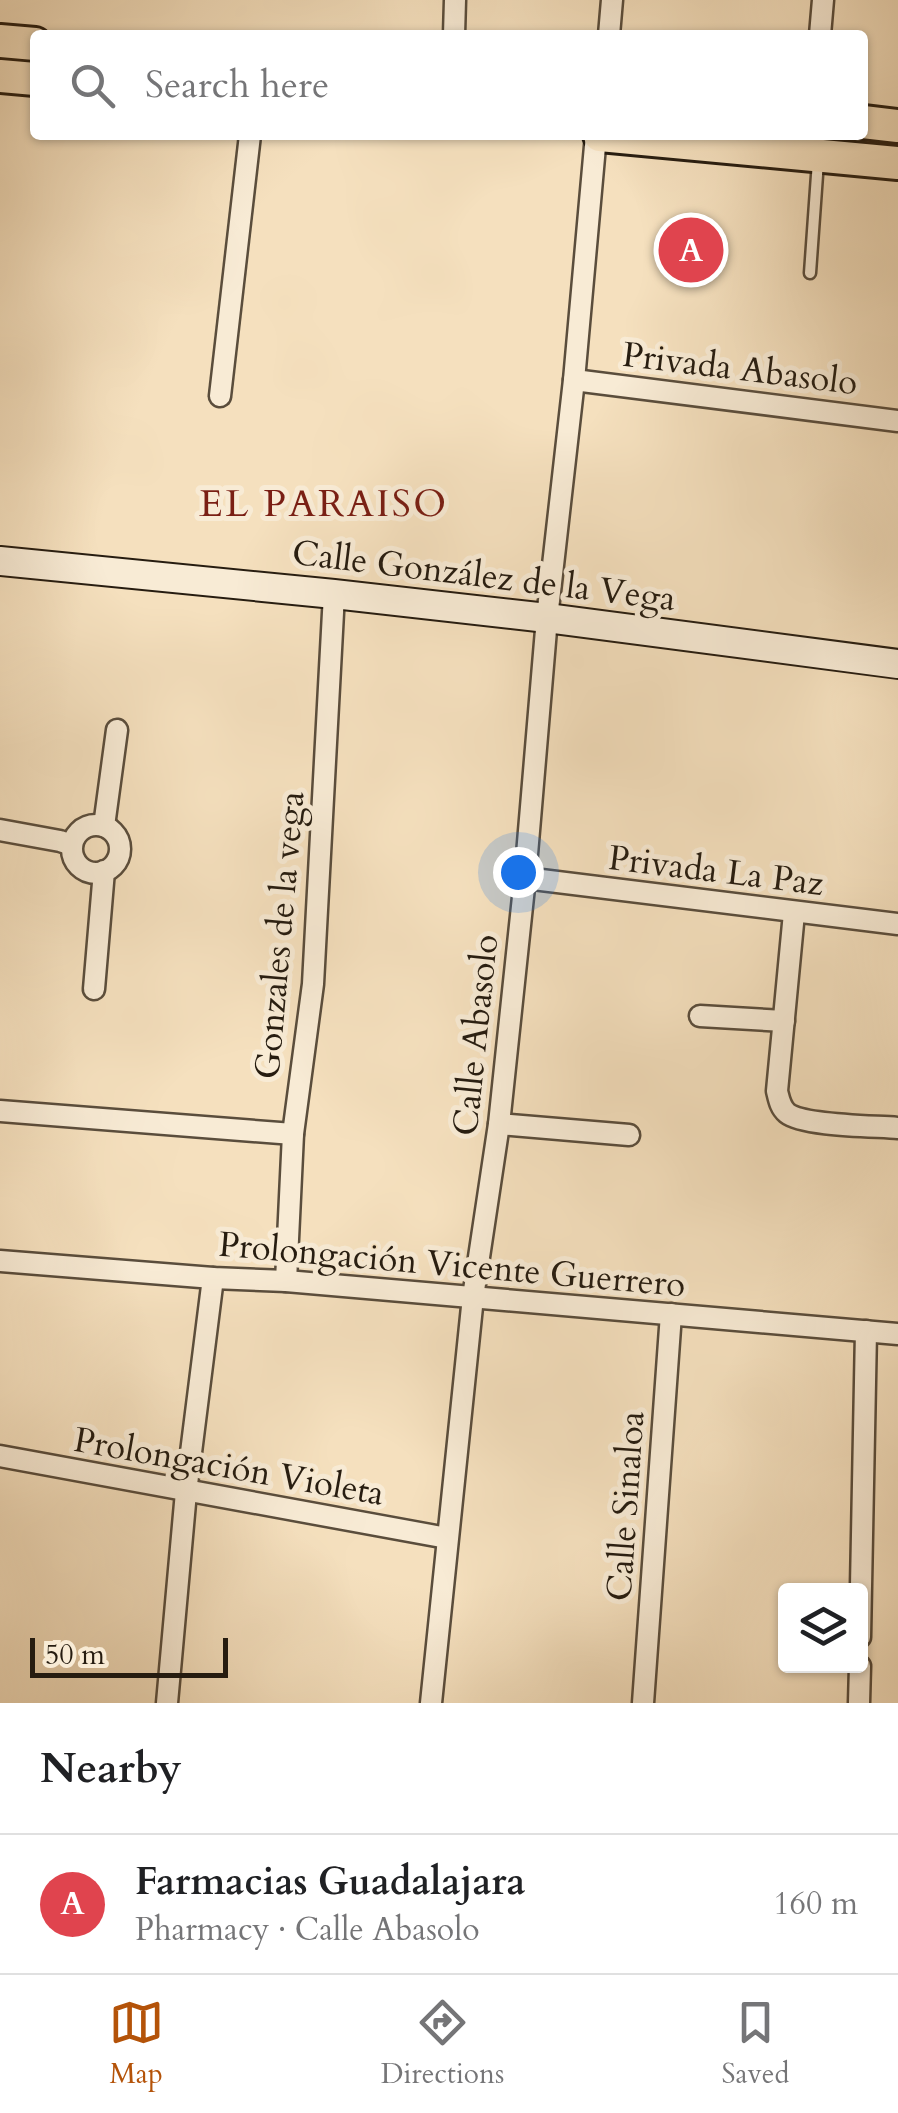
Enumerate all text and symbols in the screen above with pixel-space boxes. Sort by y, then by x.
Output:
search box [30,30,868,140]
icon: search [65,58,120,113]
text: Search here [145,59,329,111]
pin: A [658,212,724,288]
street label: Privada Abasolo [620,331,860,407]
district label: EL PARAISO [199,478,449,530]
street label: Calle González de la Vega [289,529,678,623]
street label: Gonzales de la vega [243,789,316,1081]
street label: Privada La Paz [606,834,827,908]
your location [493,847,544,898]
street label: Calle Abasolo [442,932,510,1138]
street label: Prolongación Vicente Guerrero [216,1221,687,1309]
street label: Calle Sinaloa [595,1409,657,1603]
street label: Prolongación Violeta [70,1416,388,1518]
map controls [778,1583,868,1673]
button: layers [778,1583,868,1673]
scale bar [30,1633,228,1678]
text: 50 m [45,1636,105,1674]
text: Nearby [40,1740,182,1797]
text: Farmacias Guadalajara [135,1856,525,1908]
text: A [60,1882,85,1926]
text: 160 m [773,1882,858,1926]
text: Pharmacy · Calle Abasolo [135,1908,480,1952]
tab: Map [109,1995,164,2093]
tab: Directions [381,1995,504,2093]
tab: Saved [721,1995,789,2093]

